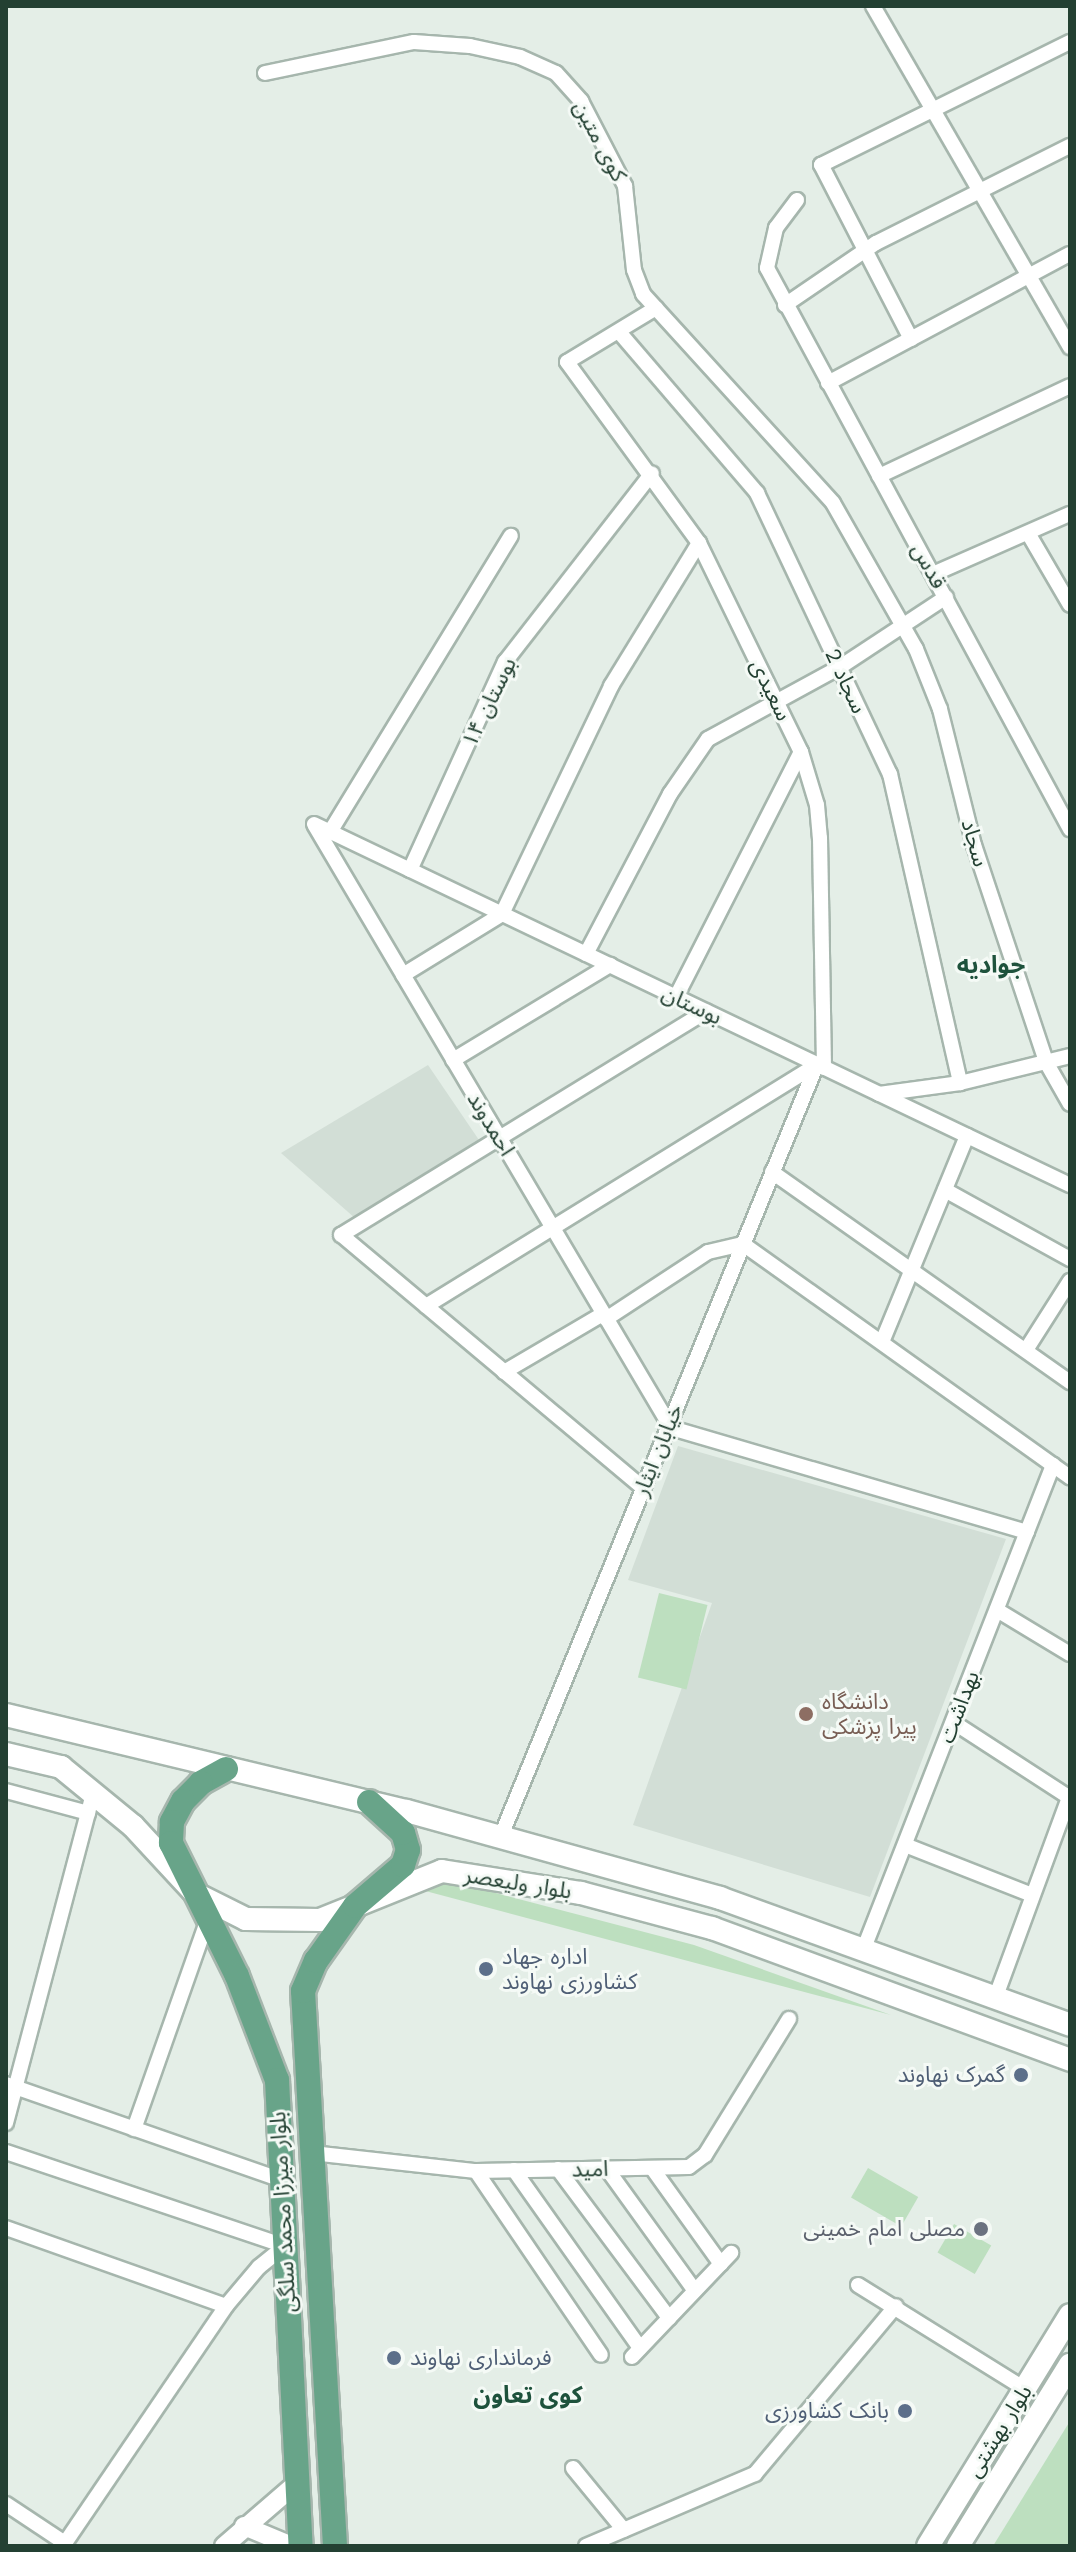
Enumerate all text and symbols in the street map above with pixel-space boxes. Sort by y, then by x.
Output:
street label: کوی متین [568,96,632,186]
street label: قدس [906,539,952,593]
street label: سجاد 2 [820,644,872,718]
street label: بوستان ۱۴ [456,653,522,751]
street label: سعیدی [745,655,797,725]
street label: سجاد [956,816,994,870]
district label: جوادیه [957,952,1025,980]
street label: بوستان [658,980,726,1030]
street label: احمدوند [462,1087,520,1161]
street label: خیابان ایثار [628,1400,688,1500]
street label: بهداشت [933,1667,985,1747]
place label: دانشگاه پیرا پزشکی [822,1688,917,1740]
marker: دانشگاه پیرا پزشکی [797,1705,815,1723]
street label: بلوار ولیعصر [462,1861,574,1905]
place label: اداره جهاد کشاورزی نهاوند [502,1943,637,1994]
marker: اداره جهاد کشاورزی نهاوند [477,1960,495,1978]
place label: گمرک نهاوند [898,2062,1005,2088]
marker: گمرک نهاوند [1012,2066,1030,2084]
street label: بلوار میرزا محمد سلگی [265,2111,301,2313]
street label: امید [571,2155,609,2183]
place label: مصلی امام خمینی [803,2216,965,2242]
marker: مصلی امام خمینی [972,2220,990,2238]
place label: فرمانداری نهاوند [410,2345,552,2371]
marker: فرمانداری نهاوند [385,2349,403,2367]
street label: بلوار بهشتی [960,2380,1038,2482]
district label: کوی تعاون [473,2382,583,2410]
place label: بانک کشاورزی [765,2398,889,2424]
marker: بانک کشاورزی [896,2402,914,2420]

